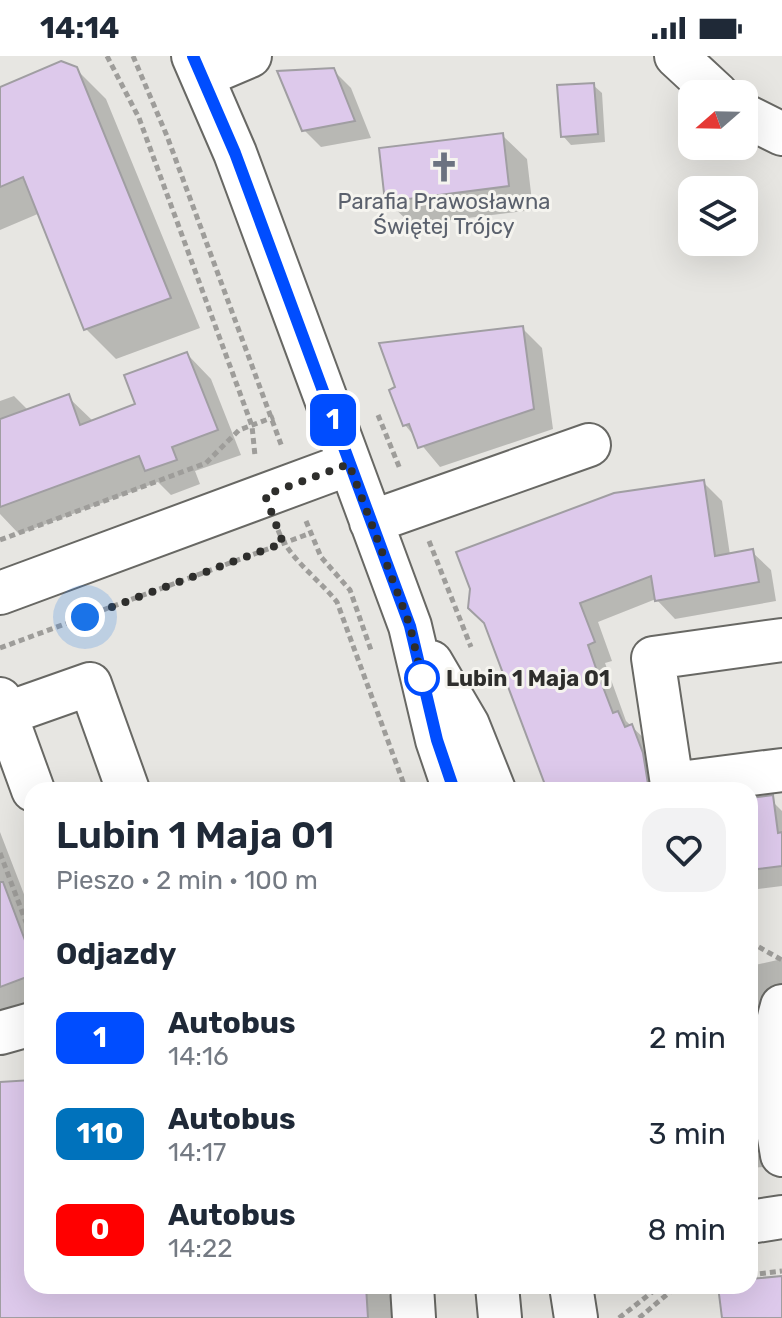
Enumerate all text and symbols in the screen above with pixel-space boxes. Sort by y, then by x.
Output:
text: 14:14 [40,10,120,46]
north arrow [678,80,758,160]
map controls [678,80,758,256]
church icon: Parafia Prawosławna Świętej Trójcy [427,150,461,184]
button: layers [678,176,758,256]
place label: Parafia Prawosławna Świętej Trójcy [338,188,550,240]
line badge: 1 [307,394,359,446]
text: 1 [326,403,340,436]
your location [65,597,105,637]
marker: Lubin 1 Maja 01 [405,661,439,695]
place label: Lubin 1 Maja 01 [446,665,610,692]
button: heart [642,808,726,892]
text: Lubin 1 Maja 01 [56,812,334,858]
text: Pieszo · 2 min · 100 m [56,865,318,896]
text: Odjazdy [56,936,176,972]
text: Autobus [168,1005,296,1041]
text: 2 min [649,1020,726,1056]
text: 1 [93,1021,107,1054]
text: 14:16 [168,1041,229,1072]
text: Autobus [168,1101,296,1137]
text: 3 min [649,1116,726,1152]
text: 110 [77,1117,123,1150]
text: 14:17 [168,1137,226,1168]
text: Autobus [168,1197,296,1233]
text: 8 min [647,1212,726,1248]
text: 0 [90,1213,110,1246]
text: 14:22 [168,1233,232,1264]

